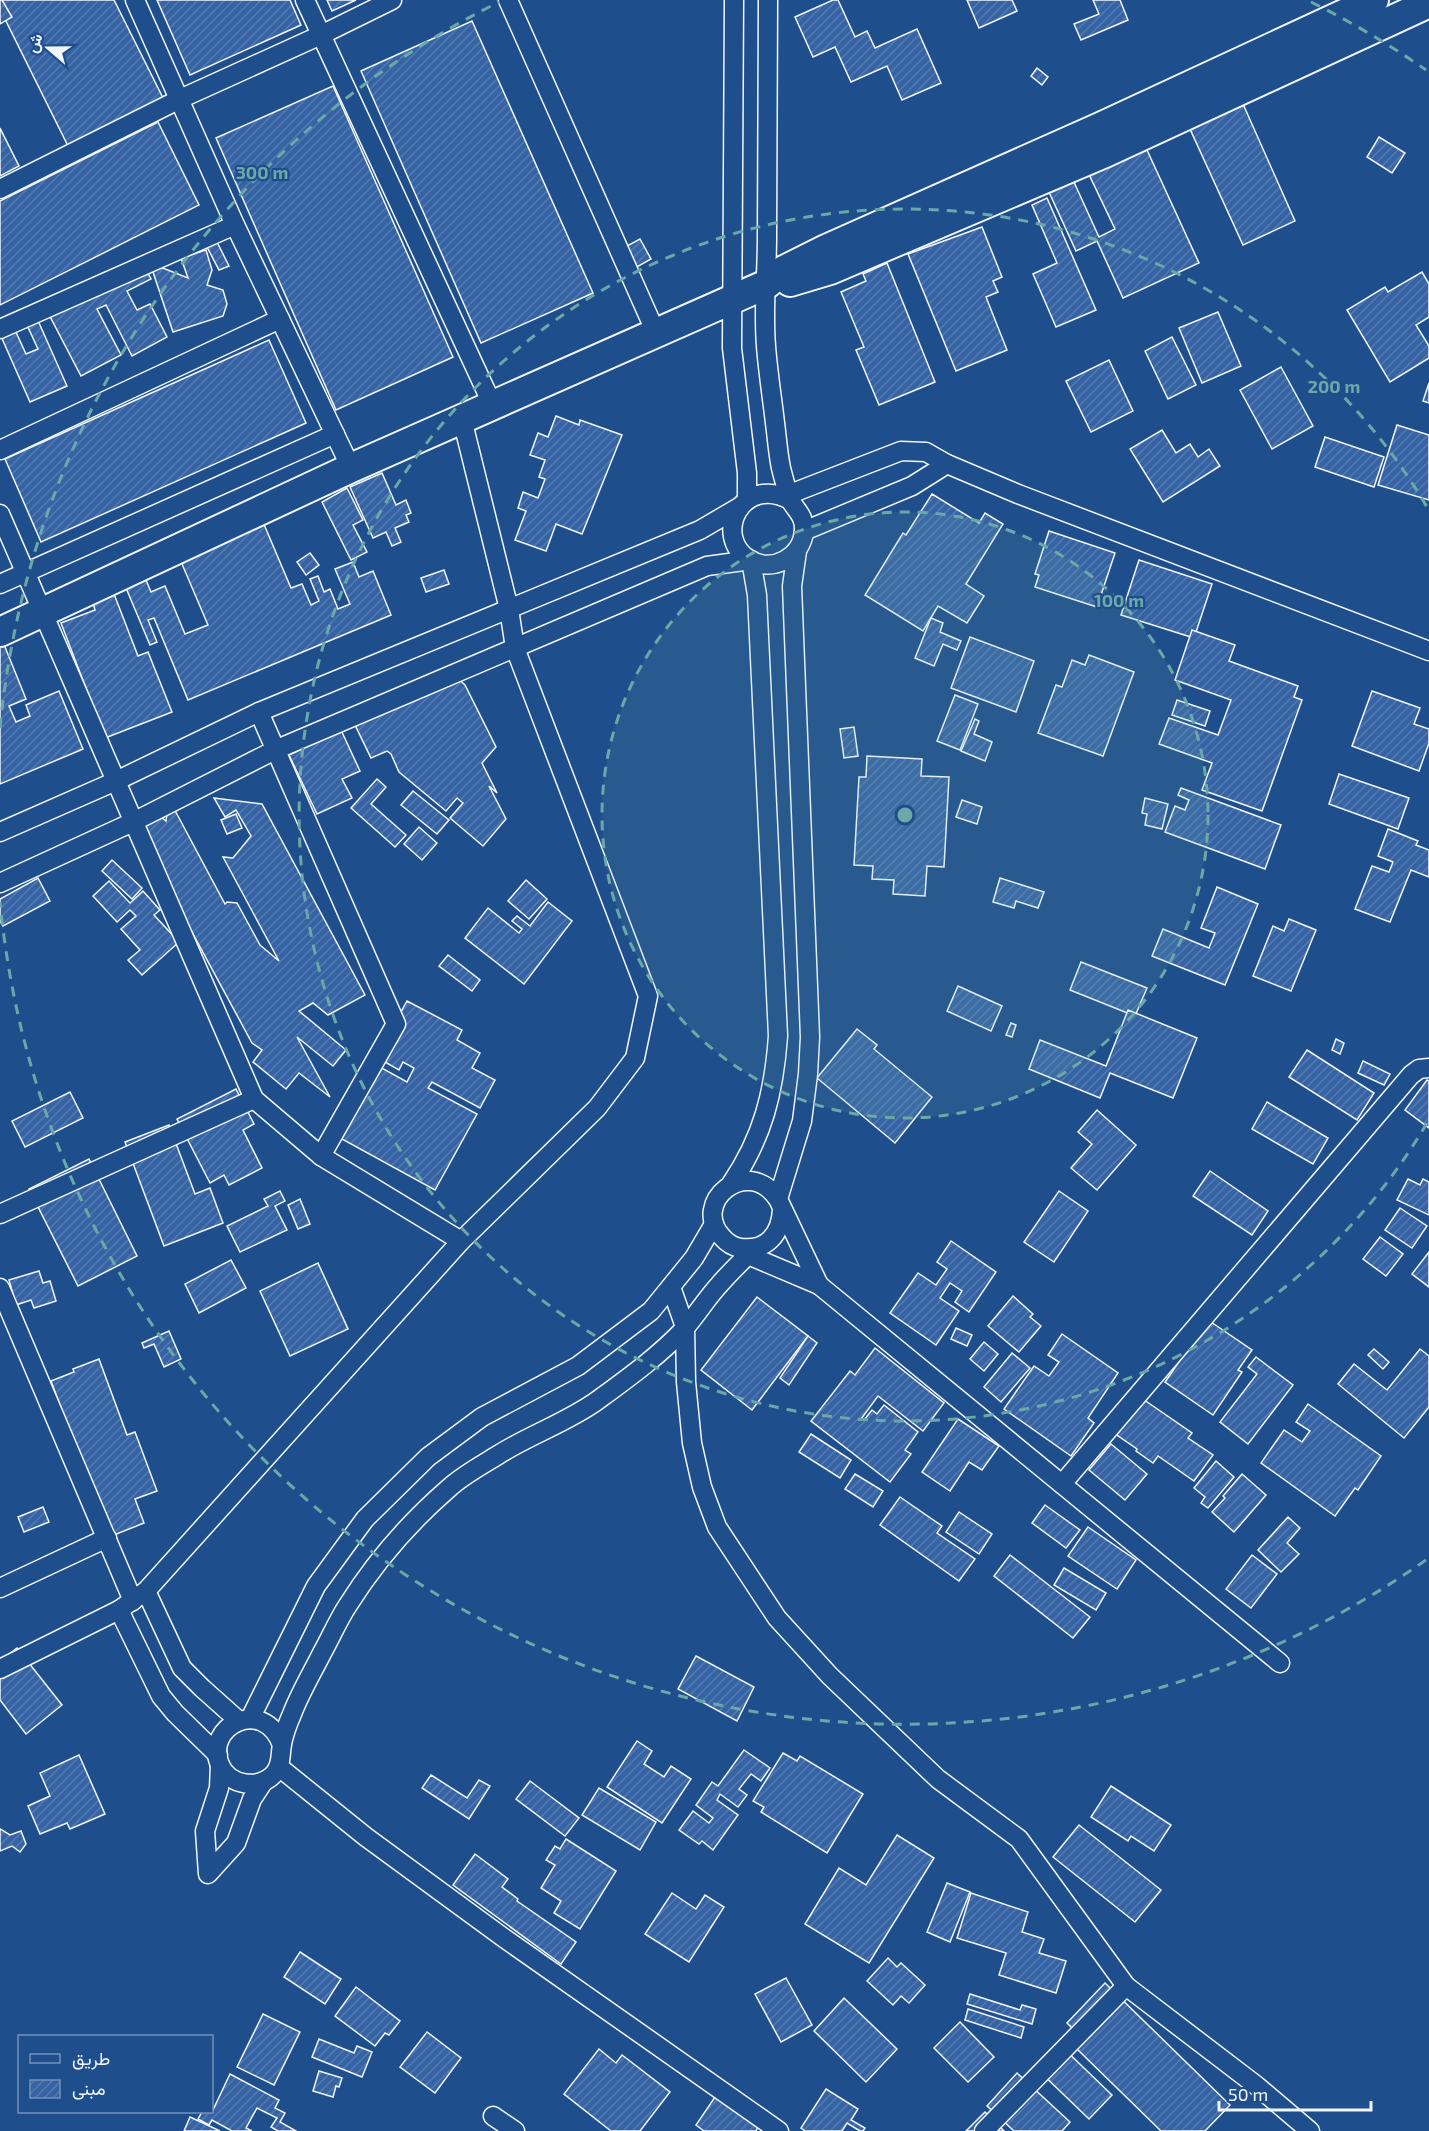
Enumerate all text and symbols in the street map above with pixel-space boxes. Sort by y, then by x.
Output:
north arrow [18,18,78,78]
text: ش [21,30,47,55]
text: 300 m [236,161,288,183]
text: 200 m [1308,375,1360,397]
text: 100 m [1094,589,1144,611]
centre of rings [895,805,915,825]
legend [18,2035,213,2113]
text: طريق [72,2047,110,2070]
scale bar [1219,2074,1370,2112]
text: مبنى [72,2077,106,2100]
text: 50 m [1228,2083,1268,2105]

